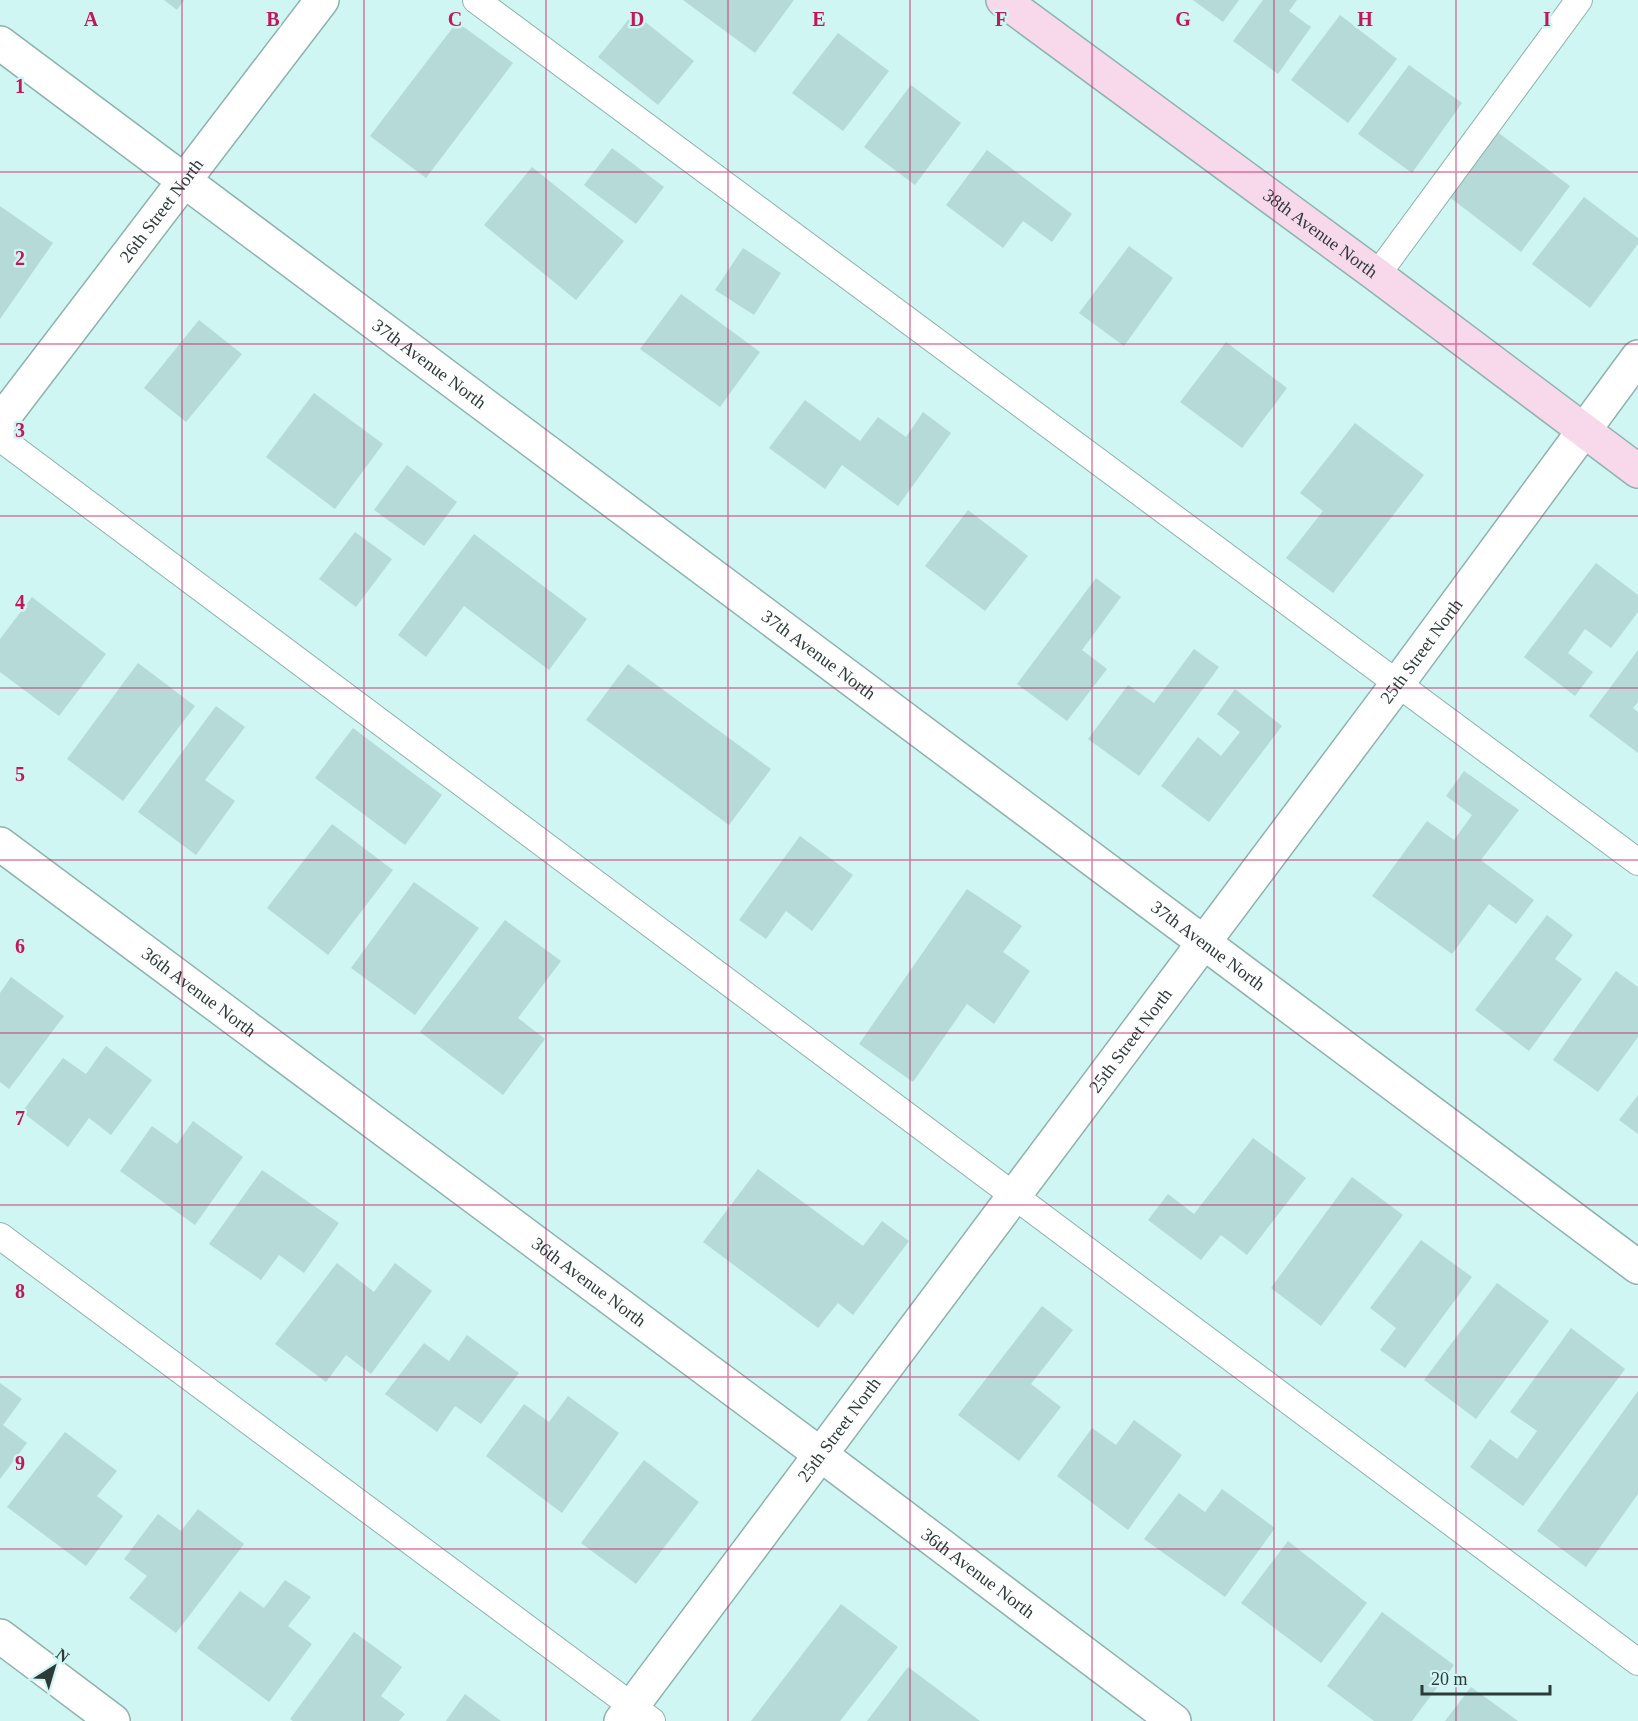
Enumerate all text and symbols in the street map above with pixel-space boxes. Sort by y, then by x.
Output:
text: A [84,8,99,30]
text: B [266,8,280,30]
text: C [448,8,462,30]
text: D [630,8,644,30]
text: E [812,8,826,30]
text: F [995,8,1007,30]
text: G [1175,8,1191,30]
text: H [1357,8,1373,30]
text: I [1543,8,1551,30]
text: 1 [15,75,25,97]
street label: 26th Street North [115,155,207,266]
street label: 38th Avenue North [1259,185,1381,282]
text: 2 [15,247,25,269]
street label: 37th Avenue North [369,315,490,413]
text: 3 [15,419,25,441]
text: 4 [15,591,25,613]
street label: 25th Street North [1376,595,1466,708]
street label: 37th Avenue North [758,606,879,704]
text: 5 [15,763,25,785]
street label: 37th Avenue North [1147,897,1269,995]
text: 6 [15,935,25,957]
street label: 36th Avenue North [138,943,260,1041]
street label: 25th Street North [1085,984,1176,1097]
text: 7 [15,1107,25,1129]
street label: 36th Avenue North [528,1233,650,1331]
text: 8 [15,1280,25,1302]
street label: 25th Street North [794,1374,885,1486]
text: 9 [15,1452,25,1474]
street label: 36th Avenue North [917,1524,1039,1622]
north arrow [24,1637,84,1697]
text: N [53,1645,73,1666]
scale bar [1422,1658,1550,1696]
text: 20 m [1431,1669,1468,1689]

